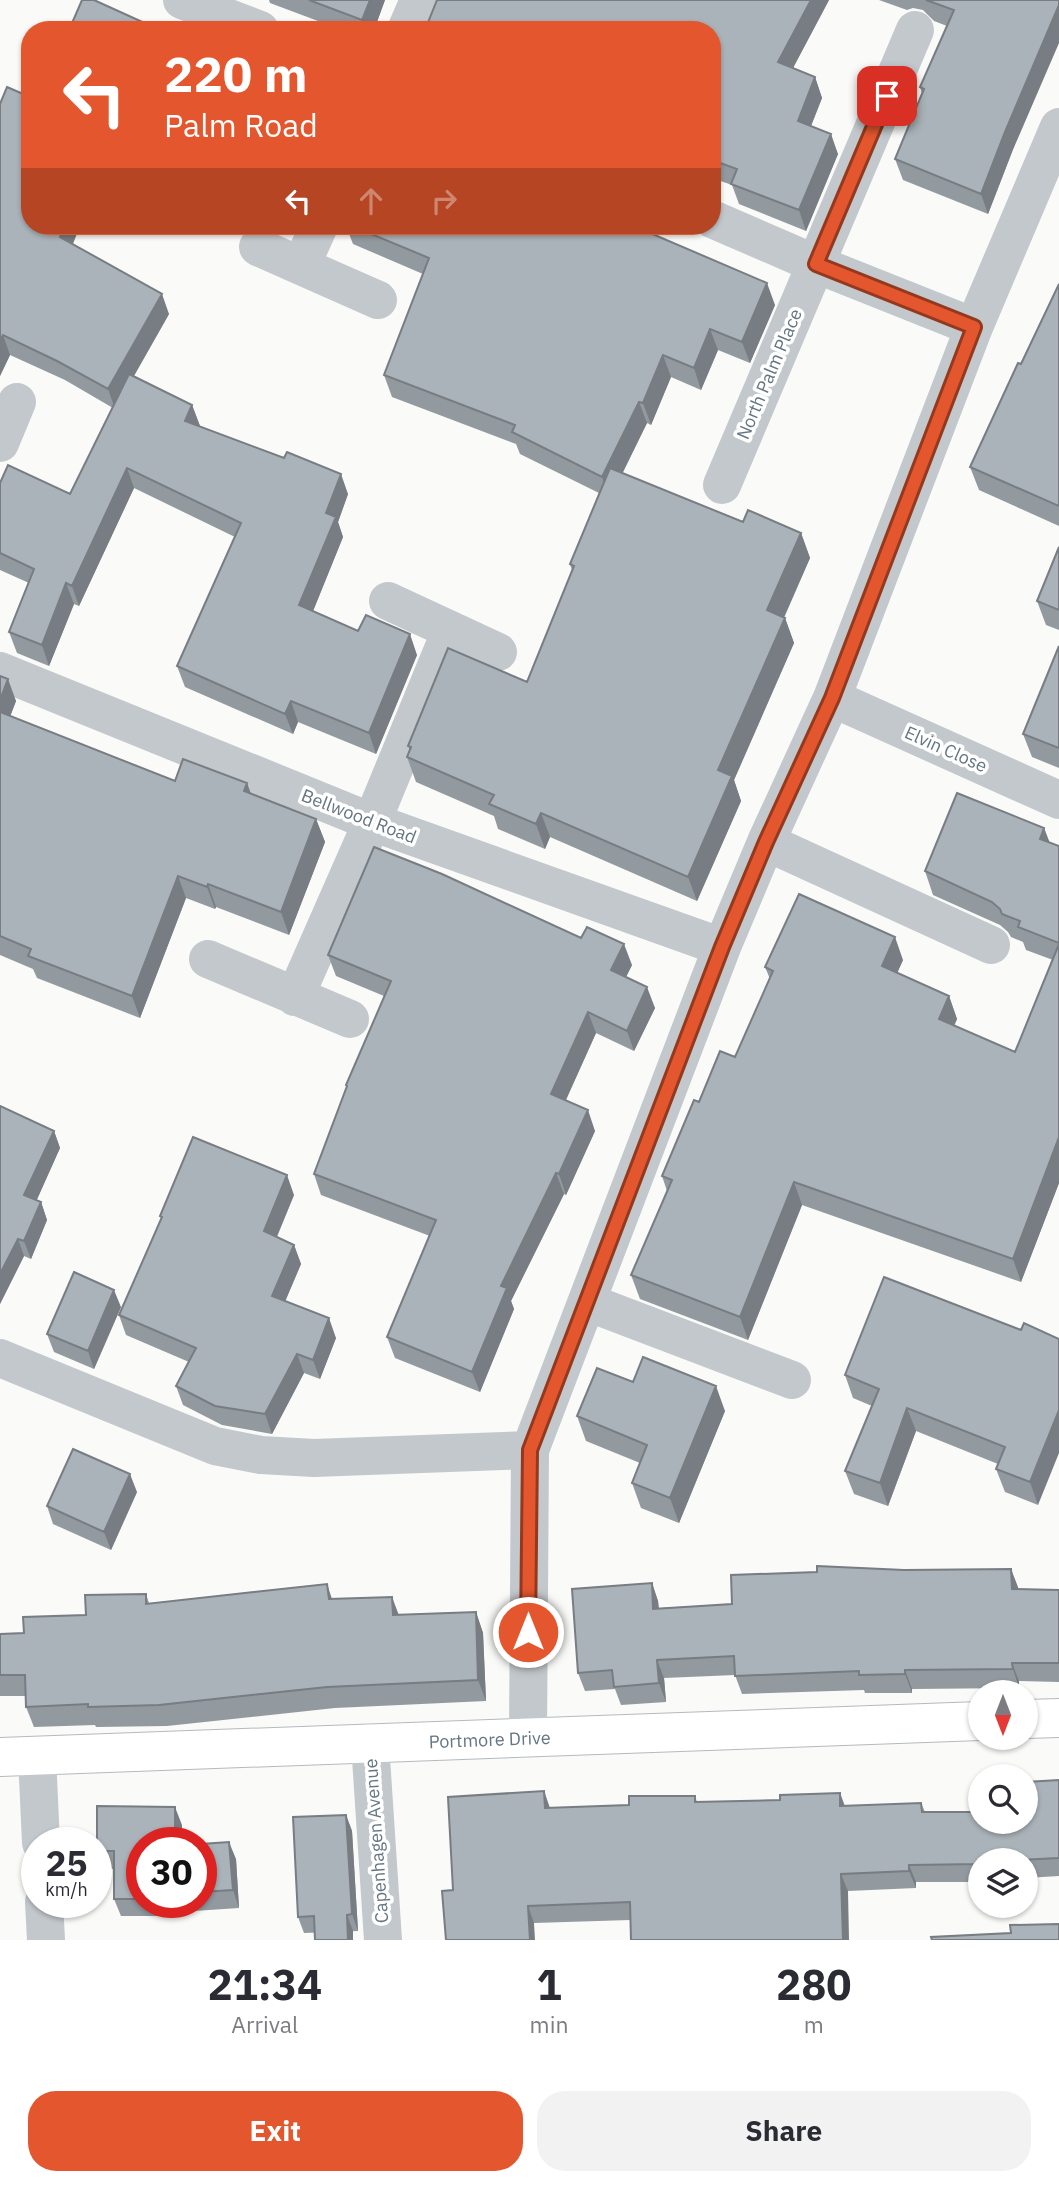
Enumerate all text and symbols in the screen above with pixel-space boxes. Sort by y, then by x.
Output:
text: 220 m [164,42,308,105]
icon: left [49,49,140,140]
pin [857,66,917,126]
icon: arrive [868,77,906,115]
text: Palm Road [164,104,318,146]
icon: left [279,182,317,220]
icon: ahead [352,182,390,220]
icon: right [425,182,463,220]
street label: North Palm Place [731,305,807,443]
street label: Elvin Close [901,721,991,777]
street label: Bellwood Road [298,784,420,848]
position arrow [491,1595,565,1669]
north arrow [968,1680,1038,1750]
map controls [968,1680,1038,1918]
street label: Portmore Drive [428,1725,551,1753]
street label: Capenhagen Avenue [359,1758,393,1924]
button: search [968,1764,1038,1834]
speed limit sign: 30 [126,1827,217,1918]
text: 25 [45,1840,88,1886]
button: layers [968,1848,1038,1918]
text: km/h [45,1878,88,1901]
text: 21:34 [207,1957,322,2012]
text: 1 [536,1957,562,2012]
text: 280 [776,1957,852,2012]
text: Arrival [231,2009,298,2039]
text: min [530,2009,568,2039]
text: m [804,2009,824,2039]
button: Exit [28,2091,523,2171]
button: Share [537,2091,1031,2171]

